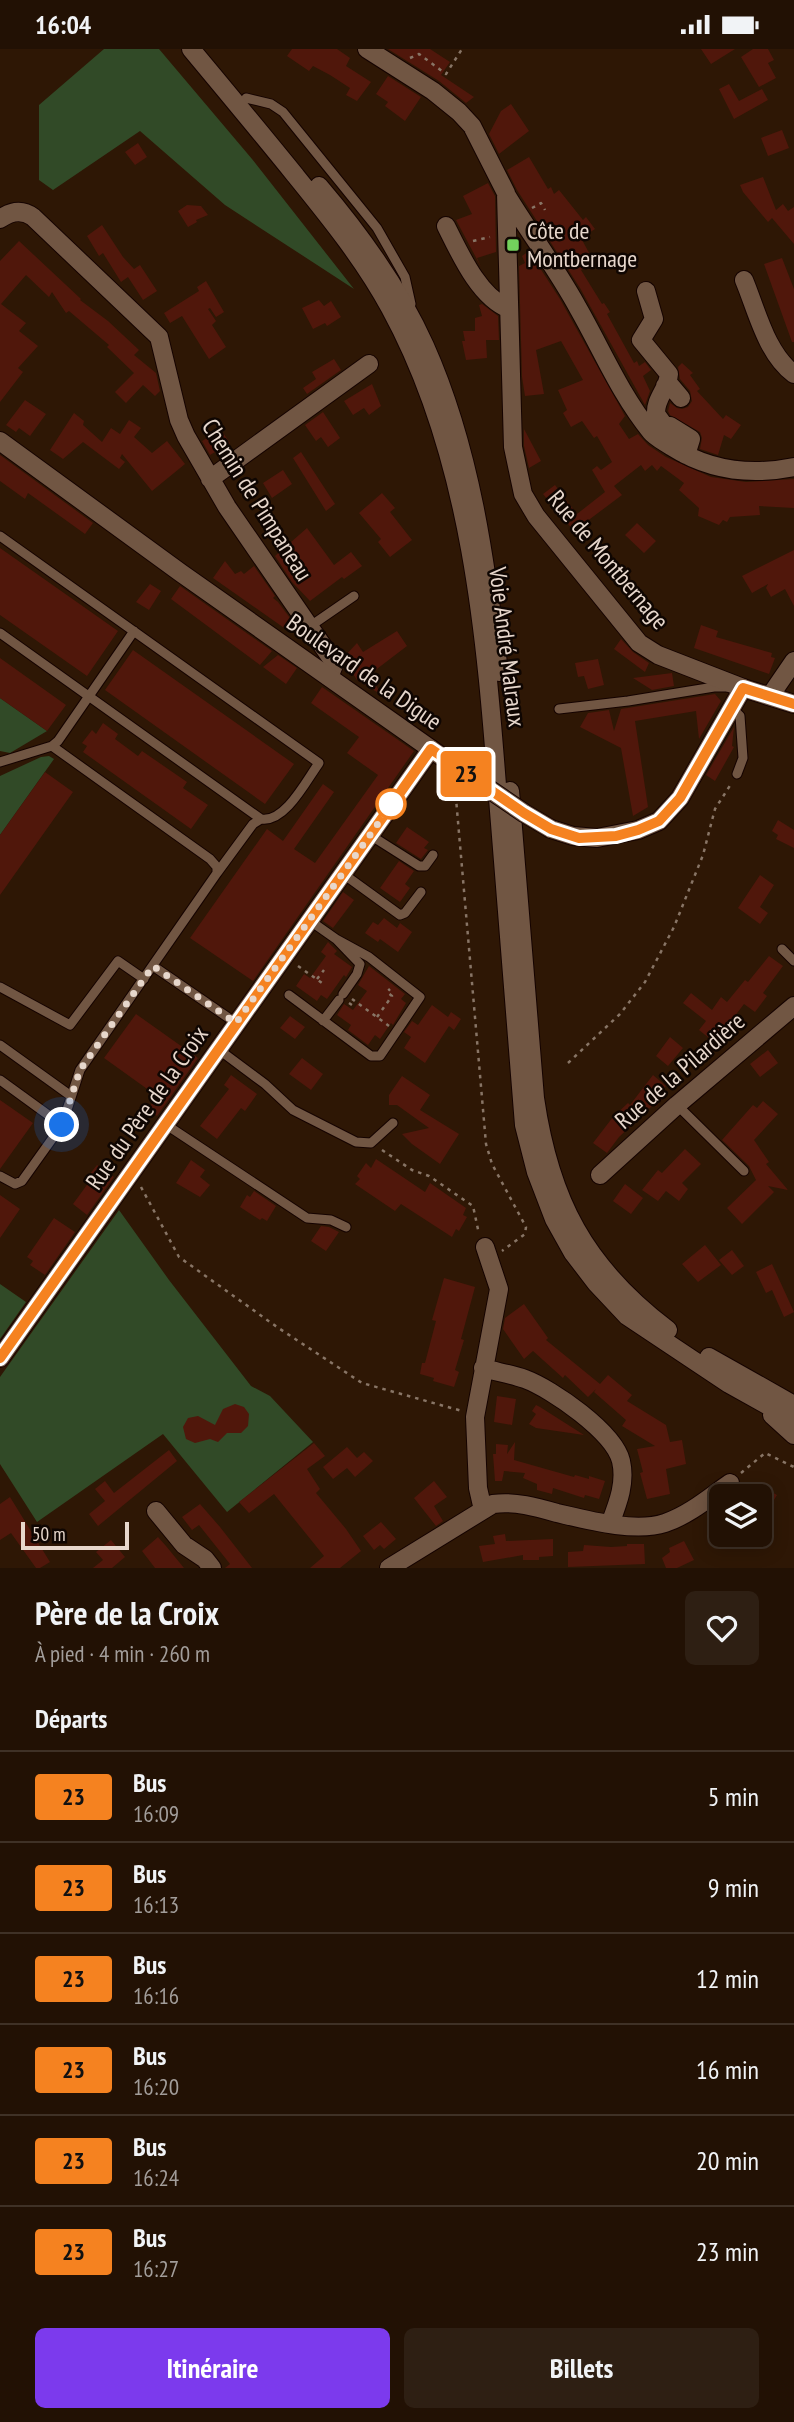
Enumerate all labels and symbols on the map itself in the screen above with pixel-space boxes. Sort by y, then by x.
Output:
place label: Côte de Montbernage [527,215,637,274]
marker: Côte de Montbernage [505,237,521,253]
street label: Chemin de Pimpaneau [195,413,320,587]
street label: Rue de Montbernage [541,484,676,636]
street label: Voie André Malraux [482,564,533,729]
street label: Boulevard de la Digue [281,607,448,737]
line badge: 23 [434,751,498,797]
unlabelled marker [376,789,406,819]
street label: Rue de la Pilardière [608,1006,751,1136]
street label: Rue du Père de la Croix [79,1020,215,1196]
your location [44,1107,79,1142]
scale bar [21,1519,130,1551]

